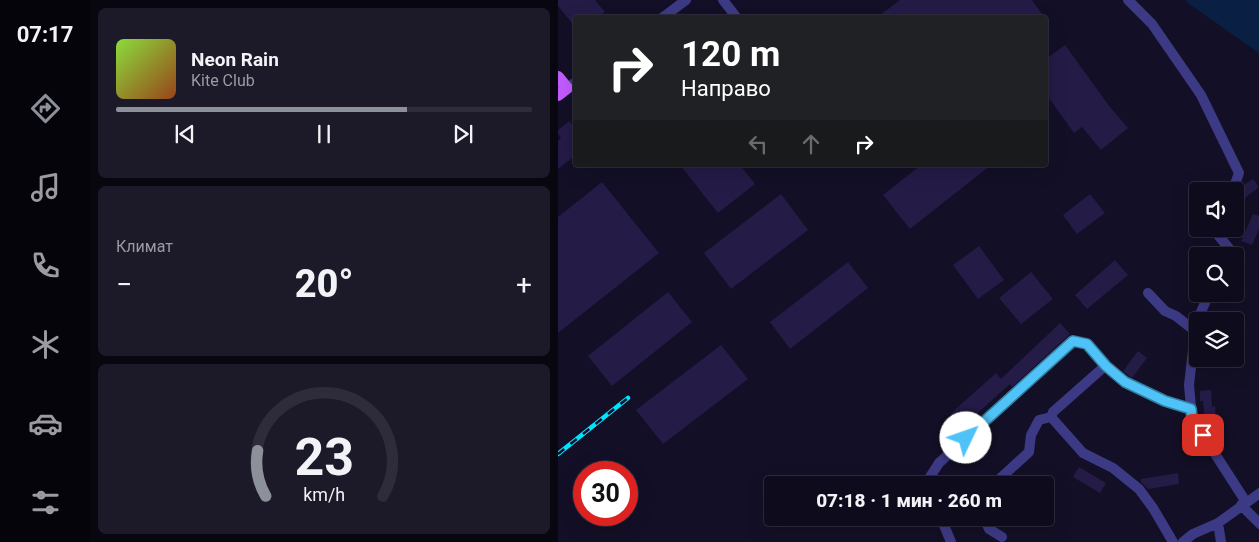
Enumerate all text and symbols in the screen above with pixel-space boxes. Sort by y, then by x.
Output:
text: 07:17 [17,22,73,47]
text: 120 m [681,34,780,75]
icon: right [598,35,663,100]
text: Neon Rain [191,48,279,71]
text: Kite Club [191,71,255,90]
text: Направо [681,76,771,101]
icon: directions [28,91,63,126]
icon: previous [171,120,199,148]
icon: pause [310,120,338,148]
icon: next [449,120,477,148]
icon: left [744,130,772,158]
icon: ahead [797,130,825,158]
icon: right [850,130,878,158]
icon: music [28,170,63,205]
map controls [1189,182,1244,367]
button: sound [1189,182,1244,237]
text: Климат [116,237,173,256]
button: search [1189,247,1244,302]
icon: phone [28,248,63,283]
text: 20° [295,262,353,306]
text: − [116,268,132,301]
text: + [516,268,532,301]
button: layers [1189,312,1244,367]
icon: climate [28,327,63,362]
icon: car [28,406,63,441]
position arrow [939,411,991,463]
pin [1182,414,1224,456]
icon: arrive [1189,421,1217,449]
text: 23 [294,427,354,488]
speed limit sign: 30 [573,461,638,526]
text: km/h [303,484,345,505]
icon: filters [28,485,63,520]
text: 07:18 · 1 мин · 260 m [816,489,1002,512]

